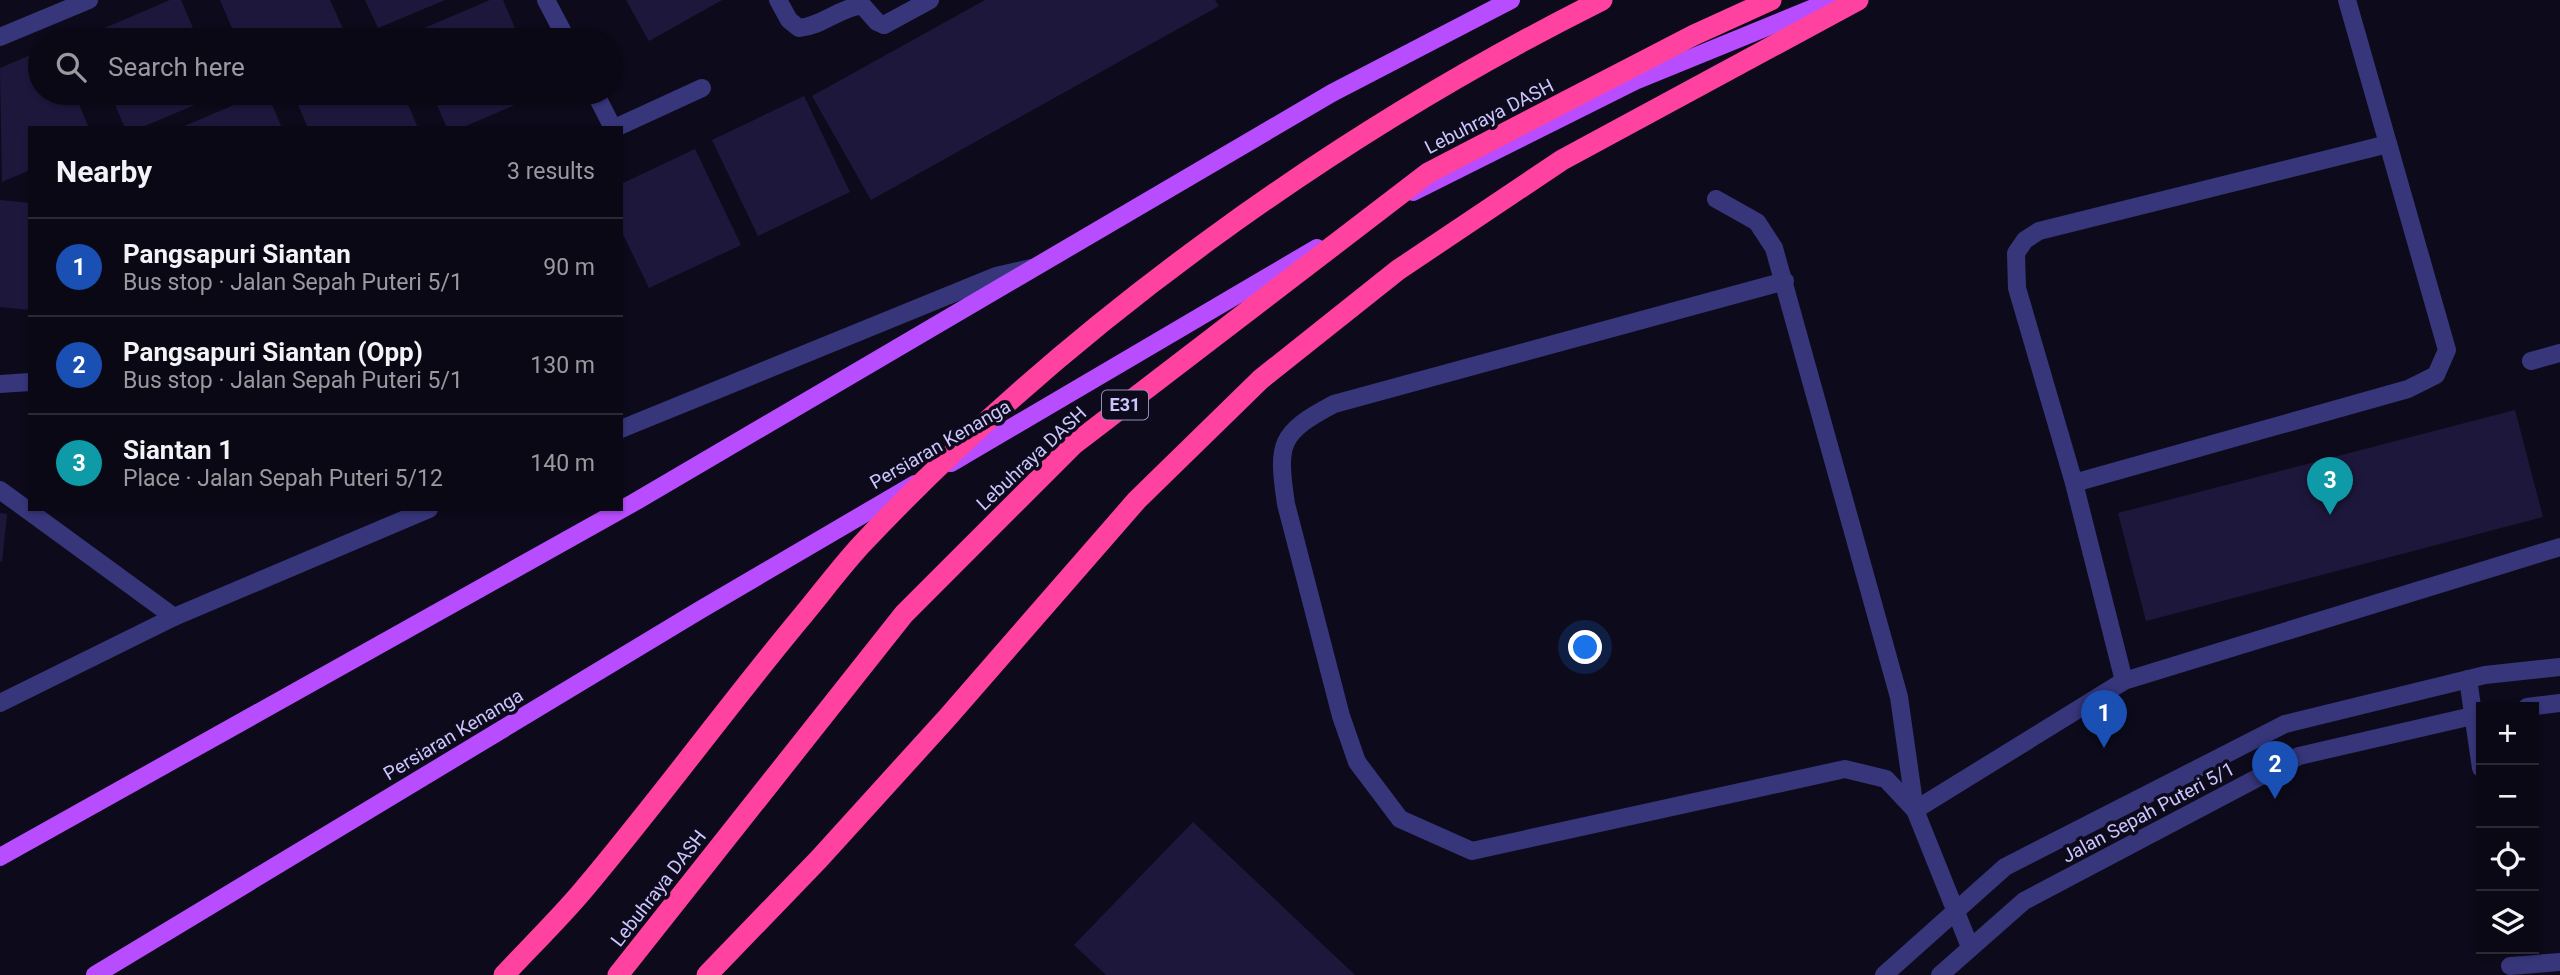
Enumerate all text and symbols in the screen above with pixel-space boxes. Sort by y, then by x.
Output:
search box [28,28,623,105]
icon: search [52,48,90,86]
text: Search here [108,52,245,82]
street label: Lebuhraya DASH [1421,74,1558,159]
text: Nearby [56,154,152,189]
text: 3 results [507,158,595,185]
text: Pangsapuri Siantan [123,239,351,269]
text: 1 [72,254,86,281]
text: 90 m [543,254,595,281]
text: Bus stop · Jalan Sepah Puteri 5/1 [123,269,463,296]
text: Pangsapuri Siantan (Opp) [123,337,423,367]
text: 2 [72,352,86,379]
text: 130 m [530,352,595,379]
text: Bus stop · Jalan Sepah Puteri 5/1 [123,367,463,394]
road number: E31 [1102,390,1148,419]
street label: Persiaran Kenanga [866,395,1015,494]
street label: Lebuhraya DASH [972,402,1091,515]
text: Siantan 1 [123,435,233,465]
text: 3 [72,450,86,477]
text: 140 m [530,450,595,477]
pin: 3 [2307,457,2353,515]
text: Place · Jalan Sepah Puteri 5/12 [123,465,443,492]
your location [1568,630,1602,664]
street label: Persiaran Kenanga [379,684,527,785]
pin: 1 [2081,690,2127,748]
map controls [2476,702,2539,954]
button: + [2476,702,2539,765]
pin: 2 [2252,741,2298,799]
street label: Jalan Sepah Puteri 5/1 [2058,757,2239,868]
button: − [2476,765,2539,828]
street label: Lebuhraya DASH [606,825,711,951]
button: locate [2476,828,2539,891]
button: layers [2476,891,2539,954]

